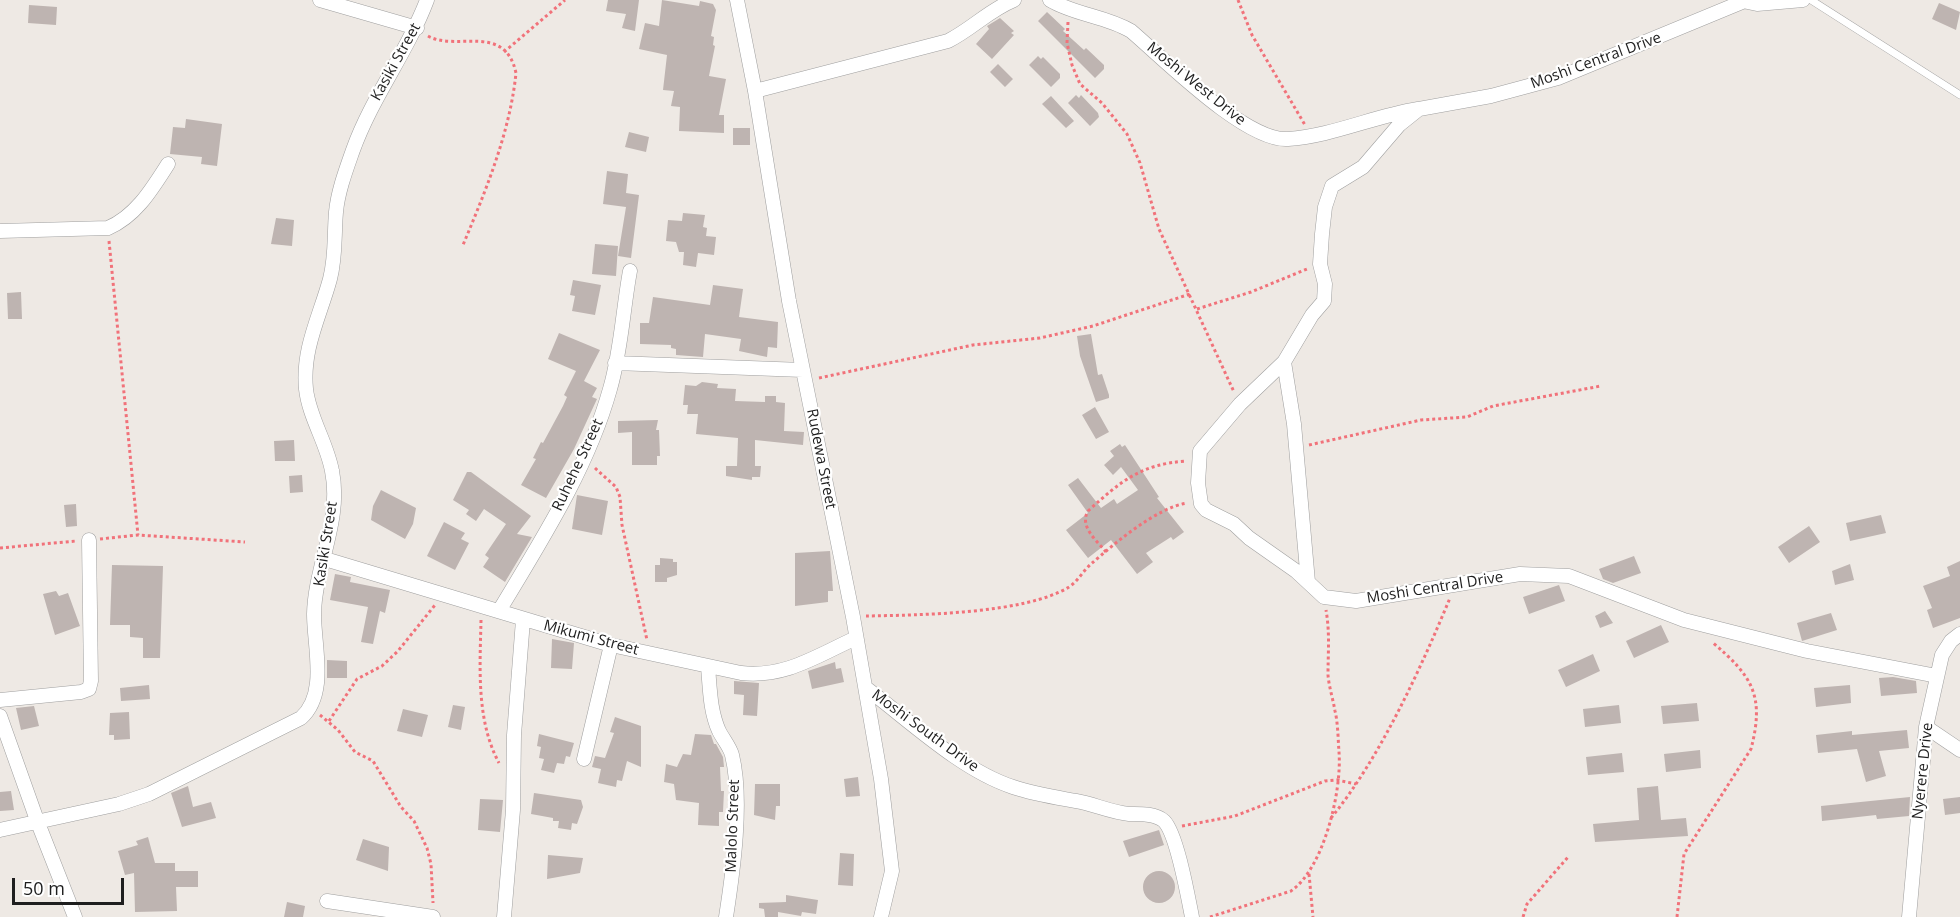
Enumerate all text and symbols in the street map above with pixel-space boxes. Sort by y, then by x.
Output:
street label: Kasiki Street [367,20,425,104]
street label: Moshi Central Drive [1528,29,1664,93]
street label: Moshi West Drive [1143,39,1249,129]
street label: Rudewa Street [802,407,840,511]
street label: Ruhehe Street [549,416,607,514]
street label: Kasiki Street [310,500,342,588]
street label: Moshi Central Drive [1366,568,1504,608]
street label: Mikumi Street [541,617,641,659]
street label: Moshi South Drive [868,686,982,776]
street label: Nyerere Drive [1909,722,1937,820]
street label: Malolo Street [722,779,744,873]
scale bar [15,866,128,904]
text: 50 m [23,876,65,900]

